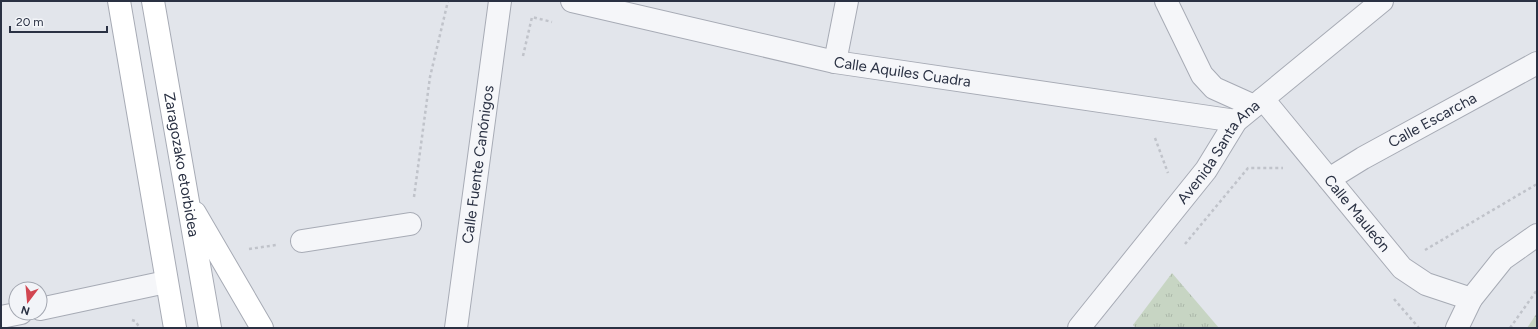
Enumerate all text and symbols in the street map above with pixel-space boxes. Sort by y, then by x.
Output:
scale bar [10,8,107,34]
text: 20 m [16,15,44,29]
street label: Calle Aquiles Cuadra [833,53,972,91]
street label: Calle Fuente Canónigos [458,84,498,245]
street label: Calle Escarcha [1385,89,1480,151]
street label: Zaragozako etorbidea [160,91,203,238]
street label: Avenida Santa Ana [1173,96,1263,207]
street label: Calle Mauleón [1320,171,1394,255]
north arrow [8,281,48,321]
text: N [19,303,31,318]

